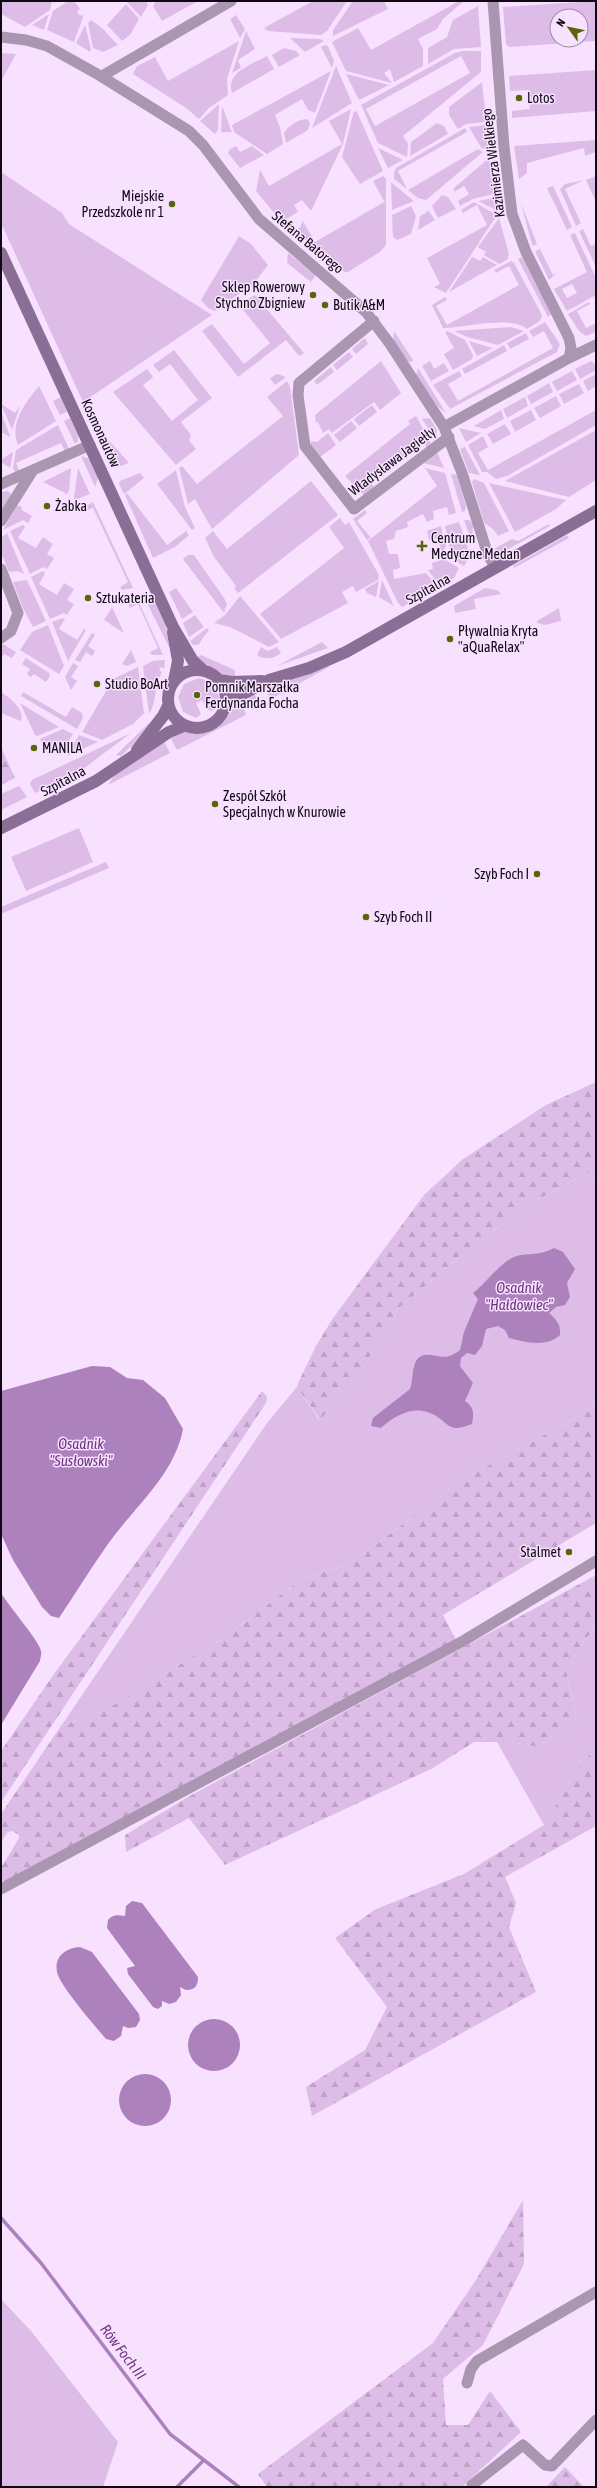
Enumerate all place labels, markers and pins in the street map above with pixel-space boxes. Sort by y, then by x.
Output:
place label: Lotos [527,90,554,106]
marker: Lotos [514,93,524,103]
place label: Miejskie Przedszkole nr 1 [81,188,164,220]
marker: Miejskie Przedszkole nr 1 [167,199,177,209]
place label: Sklep Rowerowy Stychno Zbigniew [215,279,306,311]
marker: Sklep Rowerowy Stychno Zbigniew [308,290,318,300]
place label: Butik A&M [333,297,385,313]
marker: Butik A&M [320,300,330,310]
place label: Żabka [55,498,87,514]
marker: Żabka [42,501,52,511]
place label: Centrum Medyczne Medan [431,530,520,562]
marker: Centrum Medyczne Medan [416,540,428,552]
place label: Sztukateria [96,590,155,606]
marker: Sztukateria [83,593,93,603]
place label: Pływalnia Kryta "aQuaRelax" [458,623,538,655]
marker: Pływalnia Kryta "aQuaRelax" [445,634,455,644]
place label: Studio BoArt [105,676,168,692]
marker: Studio BoArt [92,679,102,689]
place label: Pomnik Marszałka Ferdynanda Focha [205,679,299,711]
marker: Pomnik Marszałka Ferdynanda Focha [192,690,202,700]
place label: MANILA [42,740,82,756]
marker: MANILA [29,743,39,753]
place label: Zespół Szkół Specjalnych w Knurowie [223,788,346,820]
marker: Zespół Szkół Specjalnych w Knurowie [210,799,220,809]
place label: Szyb Foch I [474,866,529,882]
marker: Szyb Foch I [532,869,542,879]
place label: Szyb Foch II [374,909,432,925]
marker: Szyb Foch II [361,912,371,922]
place label: Stalmet [520,1544,561,1560]
marker: Stalmet [564,1547,574,1557]

